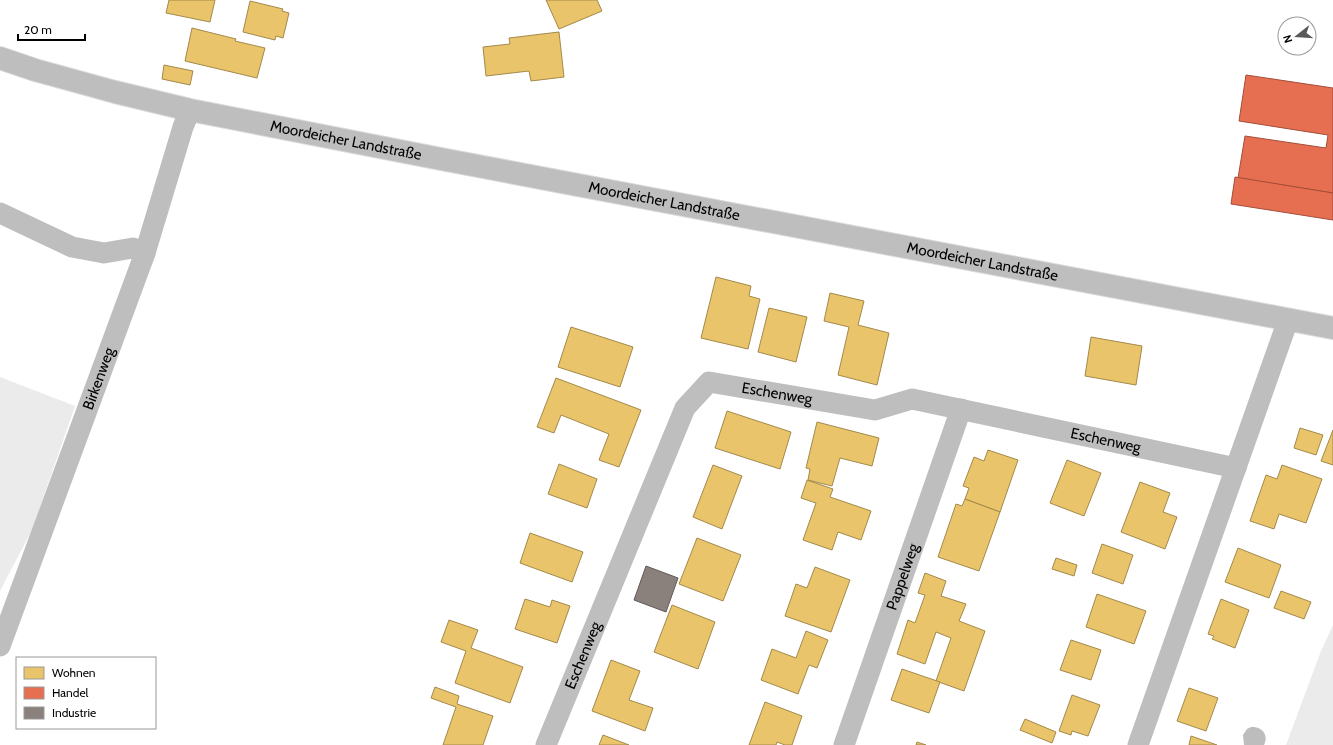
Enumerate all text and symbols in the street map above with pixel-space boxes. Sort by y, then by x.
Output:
scale bar [18,16,85,42]
north arrow [1277,16,1317,56]
text: 20 m [24,22,52,37]
text: N [1280,33,1295,45]
street label: Moordeicher Landstraße [269,117,423,164]
street label: Moordeicher Landstraße [587,178,742,225]
street label: Moordeicher Landstraße [905,238,1060,285]
street label: Birkenweg [79,344,119,412]
street label: Eschenweg [740,379,814,408]
street label: Eschenweg [1069,424,1143,457]
street label: Pappelweg [883,541,923,613]
street label: Eschenweg [561,618,605,692]
legend [16,657,156,729]
text: Wohnen [52,665,96,680]
text: Handel [52,685,89,700]
text: Industrie [52,705,96,720]

